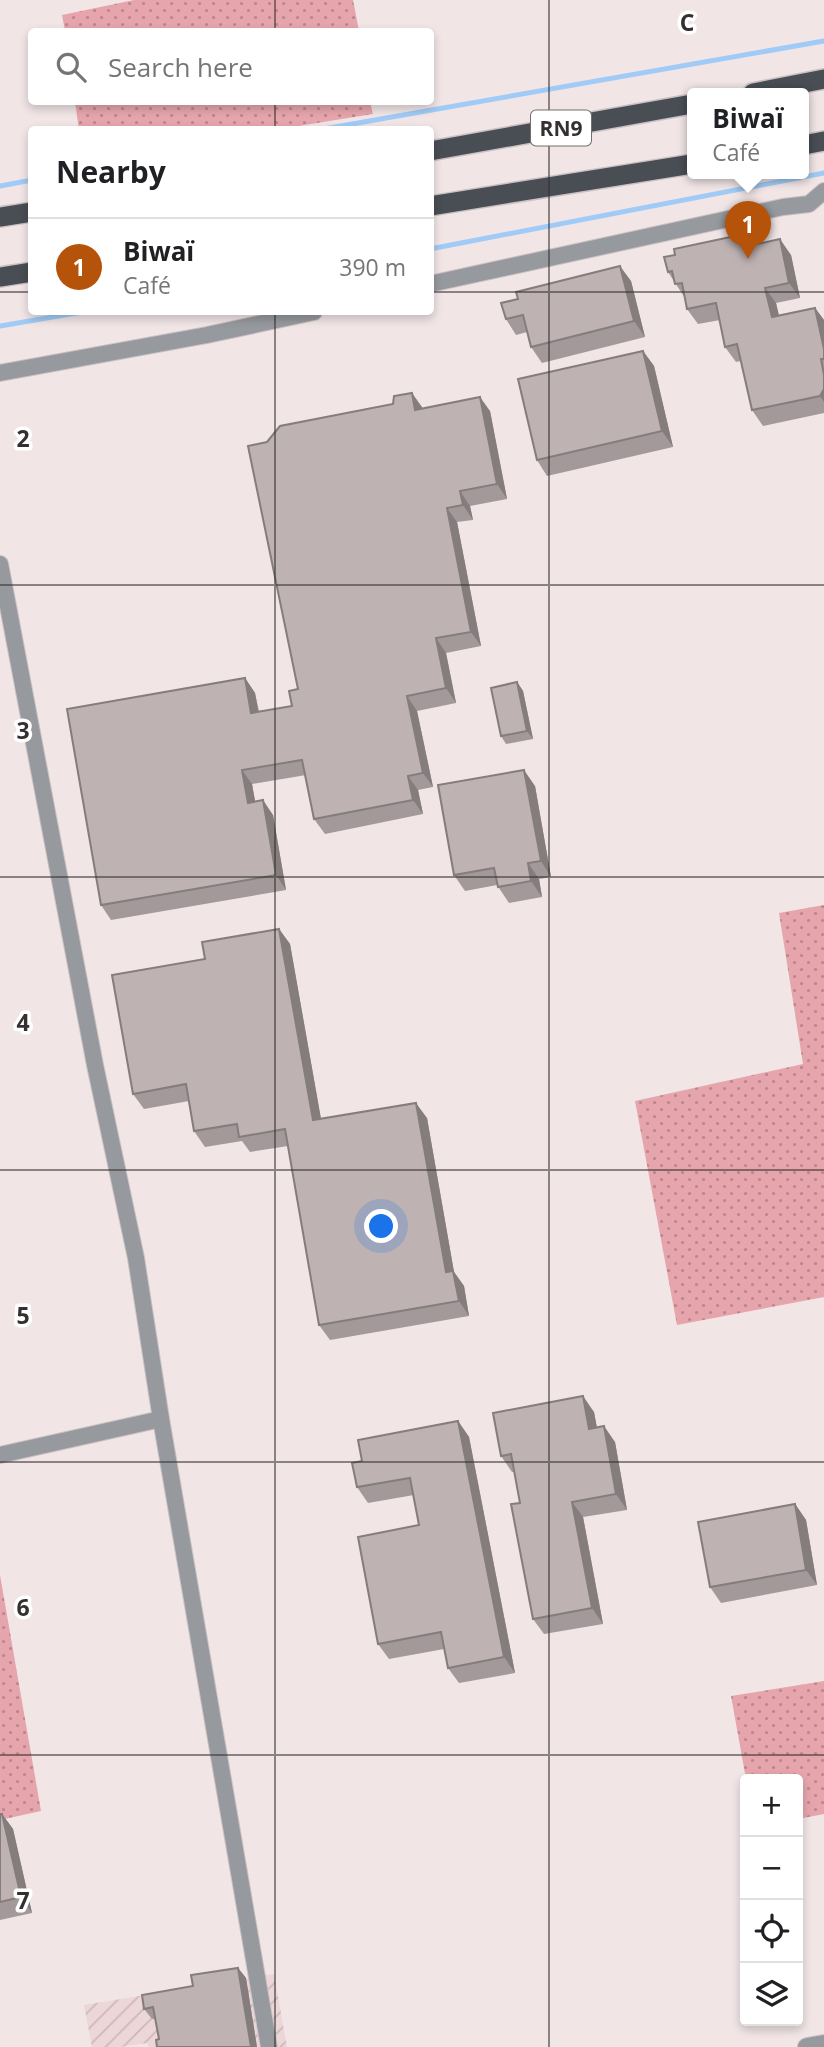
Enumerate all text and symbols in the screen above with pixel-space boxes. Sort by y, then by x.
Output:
text: C [680,6,694,38]
search box [28,28,434,105]
icon: search [52,48,90,86]
text: Search here [108,49,253,85]
popup [687,88,809,179]
text: Biwaï [712,100,784,136]
road number: RN9 [531,110,591,146]
text: Café [712,136,760,168]
text: Nearby [56,151,166,192]
pin: 1 [725,201,771,259]
text: Biwaï [123,233,194,269]
text: 1 [72,251,86,283]
text: 390 m [339,251,406,283]
text: Café [123,269,171,301]
text: 2 [16,422,30,454]
text: 3 [16,714,30,746]
text: 4 [16,1006,30,1038]
your location [364,1209,398,1243]
text: 5 [16,1299,30,1331]
text: 6 [16,1591,30,1623]
map controls [740,1774,803,2026]
button: + [740,1774,803,1837]
button: − [740,1837,803,1900]
text: 7 [16,1884,30,1916]
button: locate [740,1900,803,1963]
button: layers [740,1963,803,2026]

